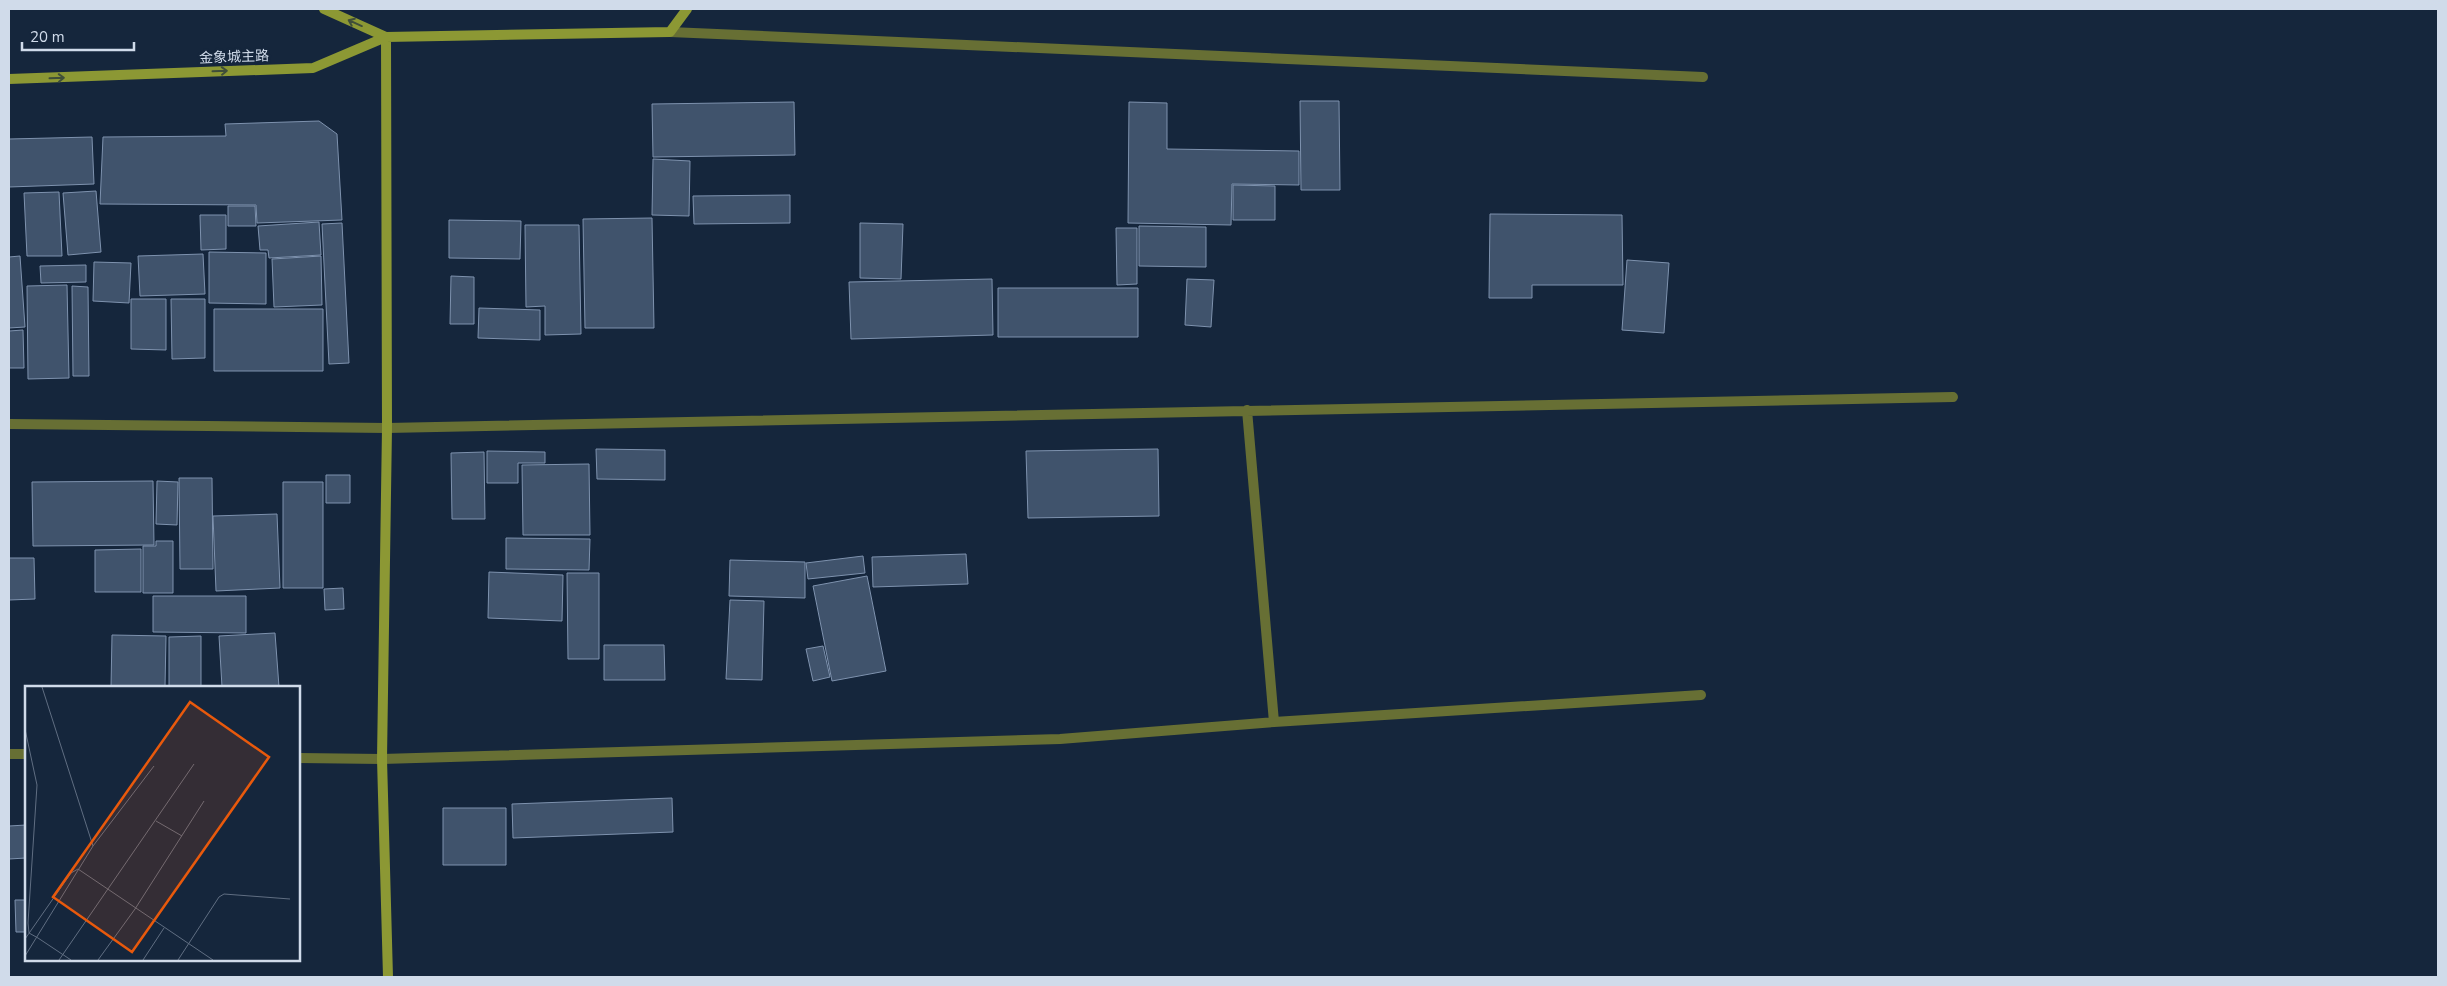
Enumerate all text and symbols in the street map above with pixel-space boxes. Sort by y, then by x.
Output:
one-way arrow [348,17,363,27]
scale bar [22,20,135,52]
text: 20 m [30,27,65,47]
street label: 金象城主路 [199,46,269,68]
one-way arrow [212,67,228,76]
one-way arrow [49,73,65,82]
inset map [25,686,300,961]

